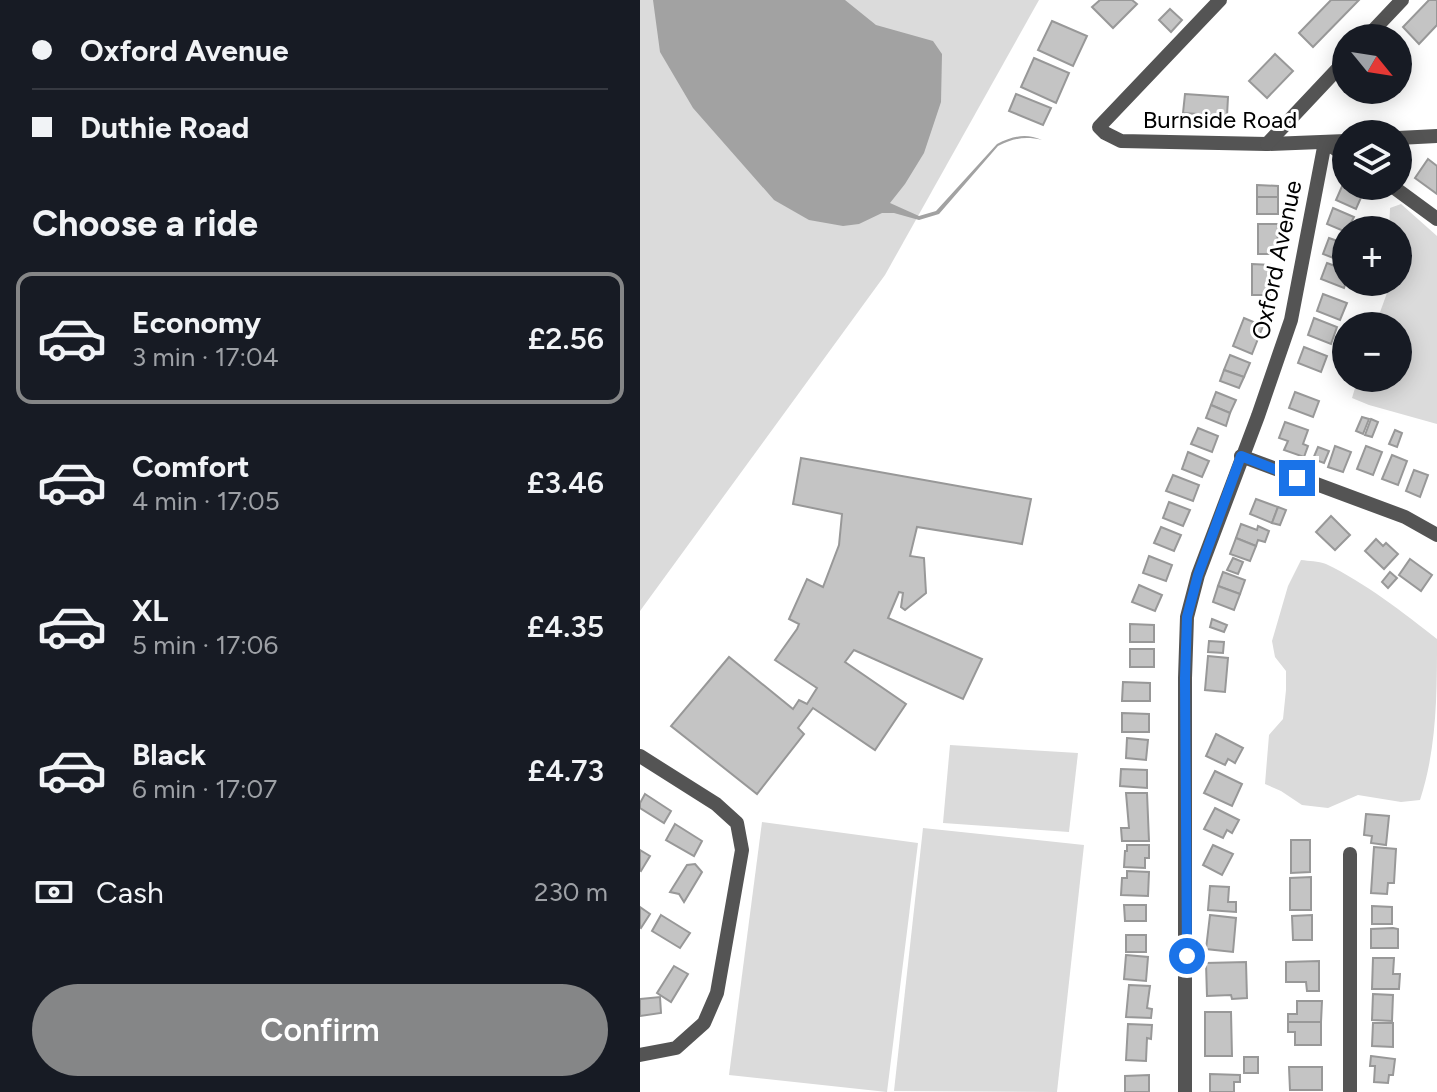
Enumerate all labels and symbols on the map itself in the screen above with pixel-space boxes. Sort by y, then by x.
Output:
north arrow [1332,24,1412,104]
street label: Burnside Road [1143,105,1297,134]
street label: Oxford Avenue [1245,178,1308,342]
route end [1279,460,1315,496]
route start [1169,938,1205,974]

